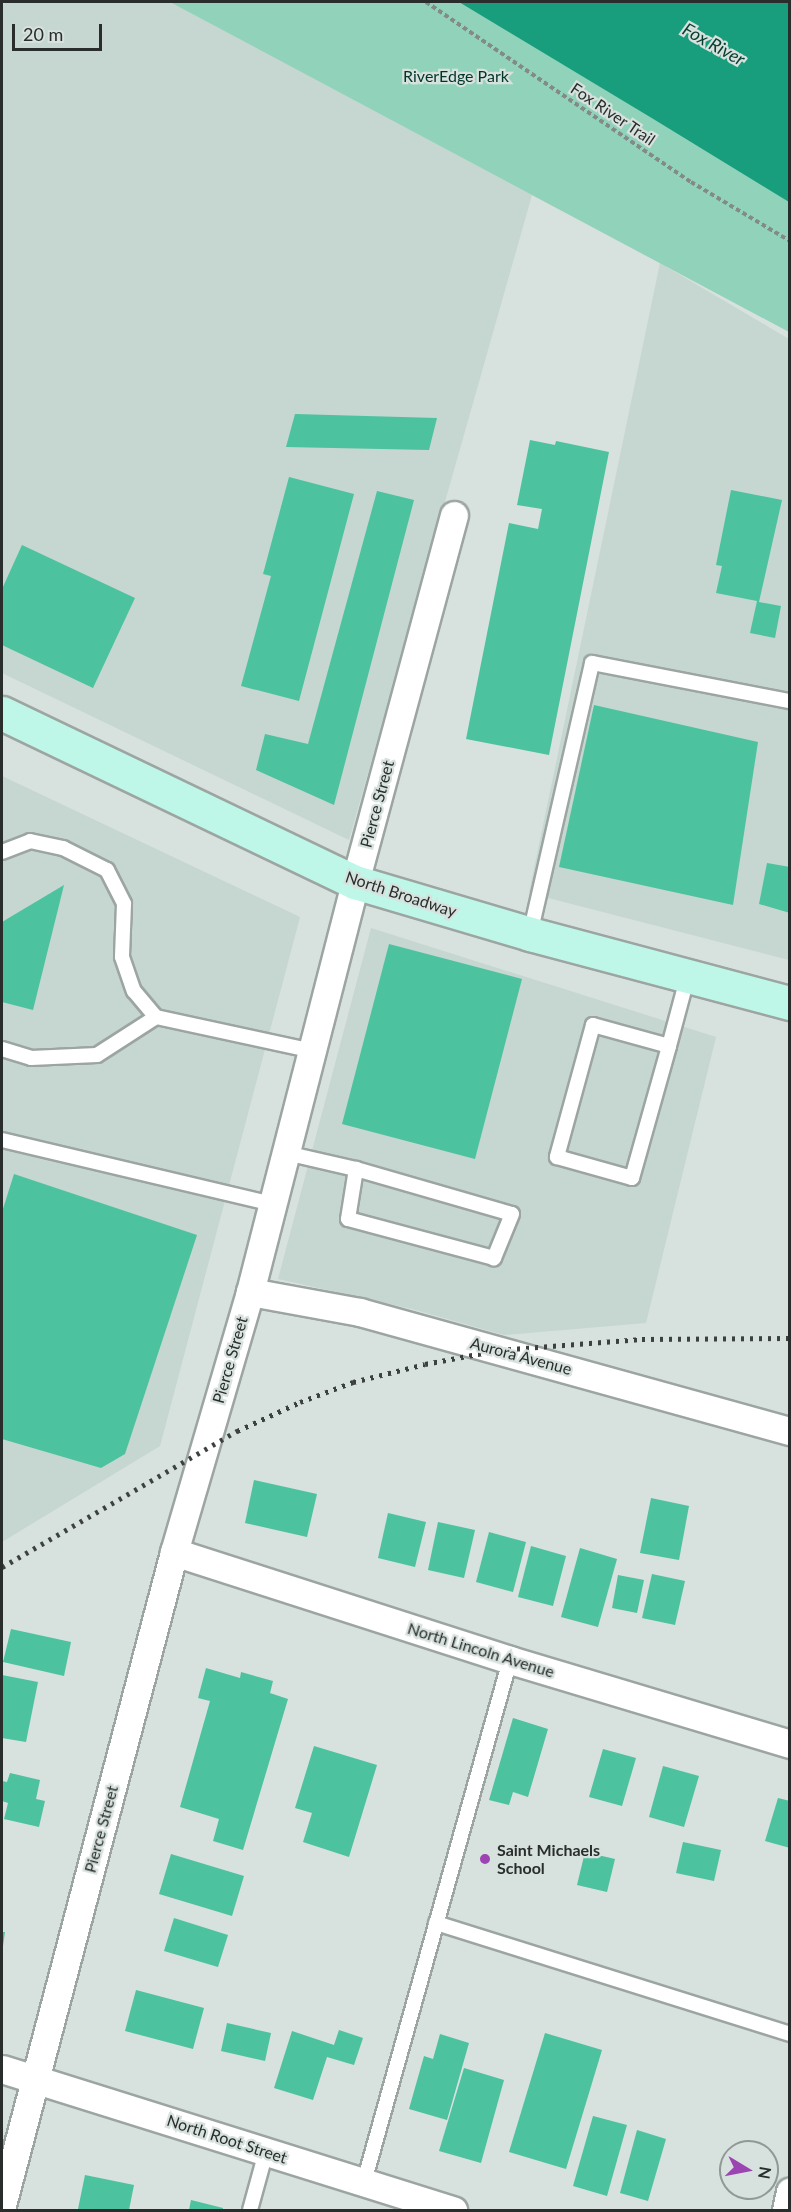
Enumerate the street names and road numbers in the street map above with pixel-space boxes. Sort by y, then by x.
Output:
street label: Fox River Trail [567,79,659,149]
street label: Pierce Street [356,758,398,850]
street label: North Broadway [343,867,459,921]
street label: Pierce Street [208,1314,252,1406]
street label: Aurora Avenue [468,1333,574,1379]
street label: North Lincoln Avenue [405,1618,557,1682]
street label: Pierce Street [80,1783,122,1875]
street label: North Root Street [165,2111,289,2167]

